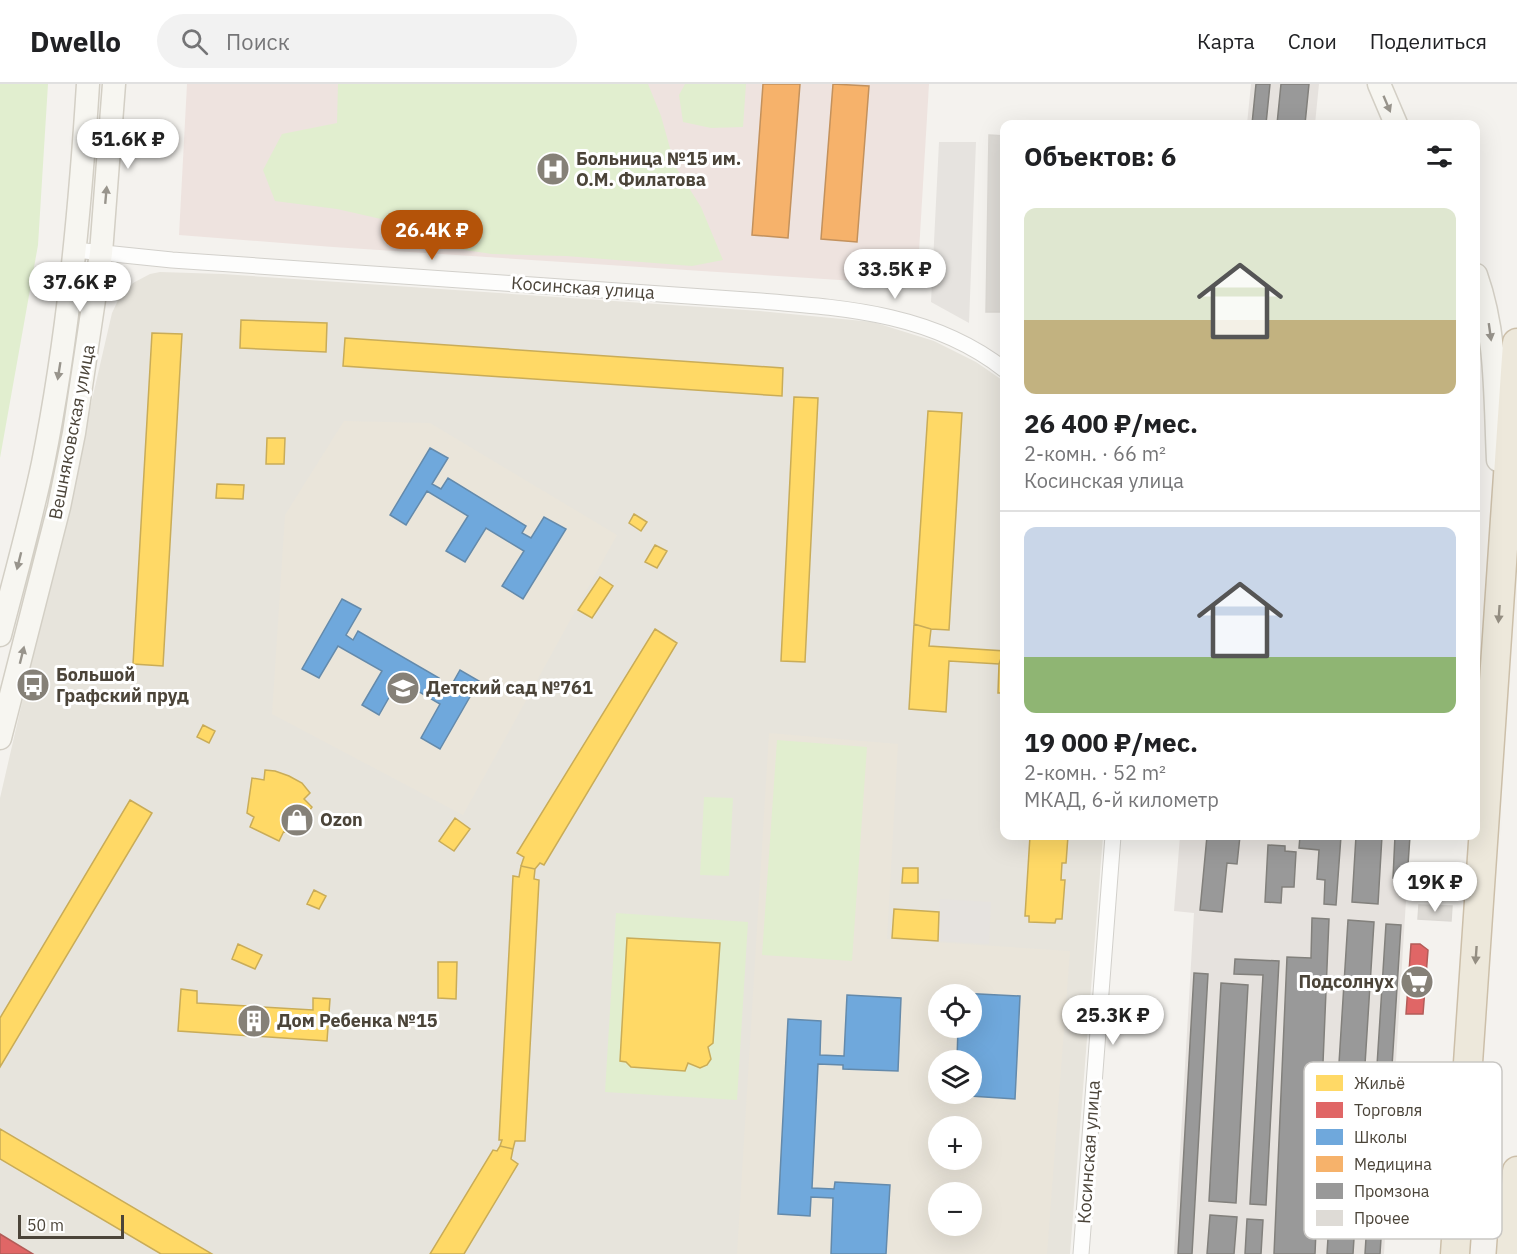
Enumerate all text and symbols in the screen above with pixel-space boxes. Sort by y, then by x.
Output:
search box [157,14,577,68]
text: Dwello [30,23,121,60]
icon: search [178,25,211,58]
text: Поиск [226,27,290,56]
text: Карта [1197,27,1255,55]
text: Слои [1288,27,1337,55]
text: Поделиться [1370,27,1487,55]
one-way arrow [1382,96,1392,114]
pin: 51.6K ₽ [73,119,183,170]
text: 51.6K ₽ [91,125,165,152]
text: Объектов: 6 [1024,139,1176,173]
icon: filters [1423,140,1456,173]
place label: Больница №15 им. О.М. Филатова [576,147,741,191]
hospital icon: Больница №15 им. О.М. Филатова [535,151,571,187]
one-way arrow [101,185,111,204]
pin: 26.4K ₽ [377,210,487,261]
text: 26.4K ₽ [395,216,469,243]
icon: home [1186,247,1294,355]
pin: 33.5K ₽ [840,249,950,300]
text: 33.5K ₽ [858,255,932,282]
pin: 37.6K ₽ [25,262,135,313]
text: 37.6K ₽ [43,268,117,295]
street label: Косинская улица [510,271,656,304]
one-way arrow [1485,322,1494,341]
street label: Вешняковская улица [43,342,100,522]
one-way arrow [54,361,63,380]
text: 26 400 ₽/мес. [1024,406,1198,440]
text: 2-комн. · 66 m² [1024,440,1166,467]
text: Косинская улица [1024,467,1184,494]
one-way arrow [13,552,23,571]
icon: home [1186,566,1294,674]
one-way arrow [1494,604,1503,623]
one-way arrow [17,645,27,664]
place label: Большой Графский пруд [56,663,189,707]
bus stop icon: Большой Графский пруд [15,667,51,703]
school or university icon: Детский сад №761 [385,670,421,706]
place label: Детский сад №761 [426,676,593,699]
text: 19 000 ₽/мес. [1024,725,1198,759]
text: 2-комн. · 52 m² [1024,759,1166,786]
text: МКАД, 6-й километр [1024,786,1219,813]
shop icon: Ozon [279,802,315,838]
place label: Ozon [320,808,363,831]
pin: 19K ₽ [1393,862,1477,913]
text: 19K ₽ [1407,868,1463,895]
one-way arrow [1471,946,1480,965]
supermarket icon: Подсолнух [1399,964,1435,1000]
place label: Подсолнух [1298,970,1394,993]
map controls [928,984,982,1236]
button: locate [928,984,982,1038]
pin: 25.3K ₽ [1058,995,1168,1046]
text: 25.3K ₽ [1076,1001,1150,1028]
building icon: Дом Ребенка №15 [236,1003,272,1039]
place label: Дом Ребенка №15 [277,1009,438,1032]
button: layers [928,1050,982,1104]
legend [1304,1062,1502,1239]
text: Жильё [1354,1073,1405,1093]
street label: Косинская улица [1072,1079,1105,1225]
text: Торговля [1354,1100,1422,1120]
button: + [928,1116,982,1170]
text: Школы [1354,1127,1407,1147]
text: Медицина [1354,1154,1432,1174]
text: Промзона [1354,1181,1430,1201]
button: − [928,1182,982,1236]
text: Прочее [1354,1208,1410,1228]
scale bar [18,1212,124,1240]
text: 50 m [27,1215,64,1235]

